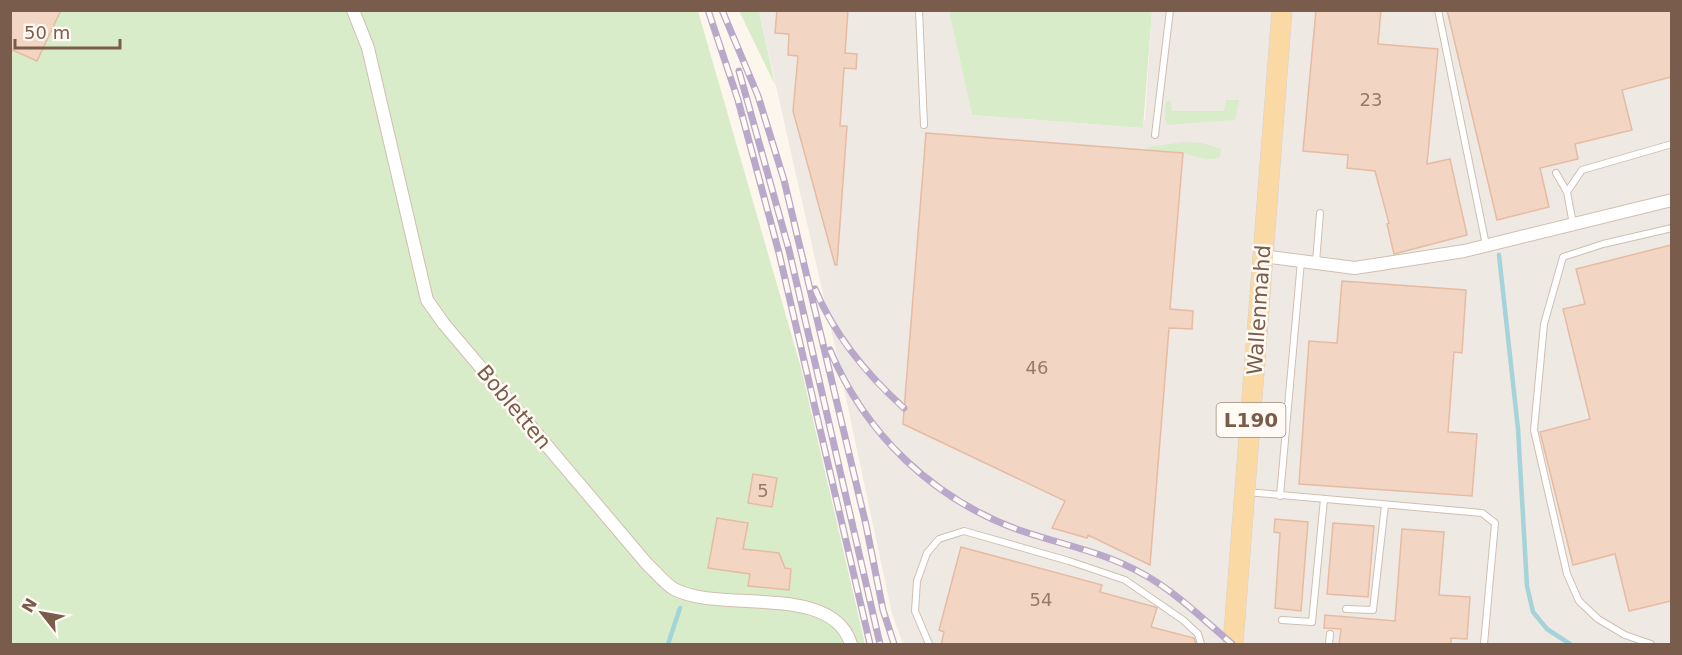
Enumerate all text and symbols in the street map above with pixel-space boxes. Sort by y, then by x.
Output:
scale bar [15,12,120,50]
text: 50 m [24,22,70,43]
house number: 23 [1360,89,1382,110]
street label: Wallenmahd [1242,244,1276,376]
house number: 46 [1026,357,1048,378]
street label: Bobletten [472,360,556,454]
road number: L190 [1216,403,1286,437]
house number: 5 [757,480,769,501]
north arrow [12,583,72,643]
house number: 54 [1030,589,1052,610]
text: N [18,595,41,616]

